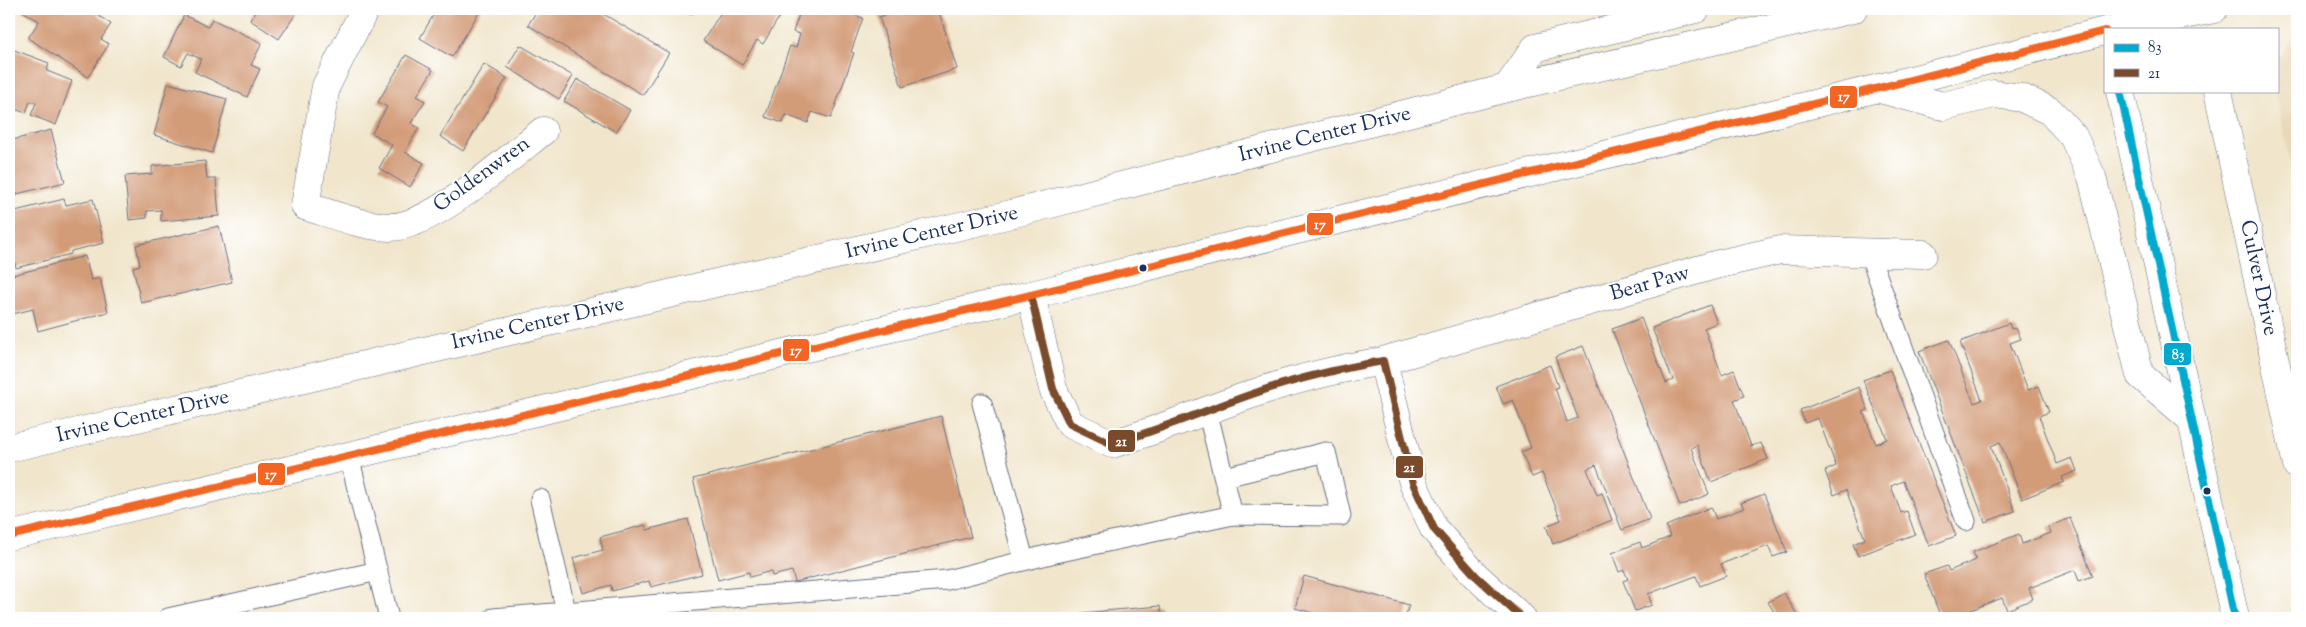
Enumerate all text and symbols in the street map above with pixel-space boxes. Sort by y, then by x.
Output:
legend [2104,28,2278,92]
text: 83 [2148,38,2162,59]
text: 21 [2148,64,2160,85]
line badge: 17 [1829,85,1858,109]
text: 17 [1838,88,1851,108]
street label: Irvine Center Drive [1236,99,1414,171]
street label: Goldenwren [427,130,537,220]
street label: Irvine Center Drive [843,199,1021,267]
line badge: 17 [1306,212,1334,236]
text: 17 [1314,216,1327,236]
street label: Culver Drive [2231,217,2285,339]
street label: Bear Paw [1607,258,1694,310]
unlabelled marker [1138,263,1148,273]
street label: Irvine Center Drive [449,290,627,358]
line badge: 17 [782,338,810,362]
text: 17 [790,342,803,362]
line badge: 83 [2163,342,2192,366]
text: 83 [2172,346,2185,366]
street label: Irvine Center Drive [54,383,232,451]
line badge: 21 [1107,429,1136,453]
text: 21 [1115,433,1127,453]
line badge: 21 [1395,455,1424,479]
text: 21 [1403,459,1415,479]
line badge: 17 [257,462,286,486]
text: 17 [265,466,278,486]
unlabelled marker [2202,486,2212,496]

